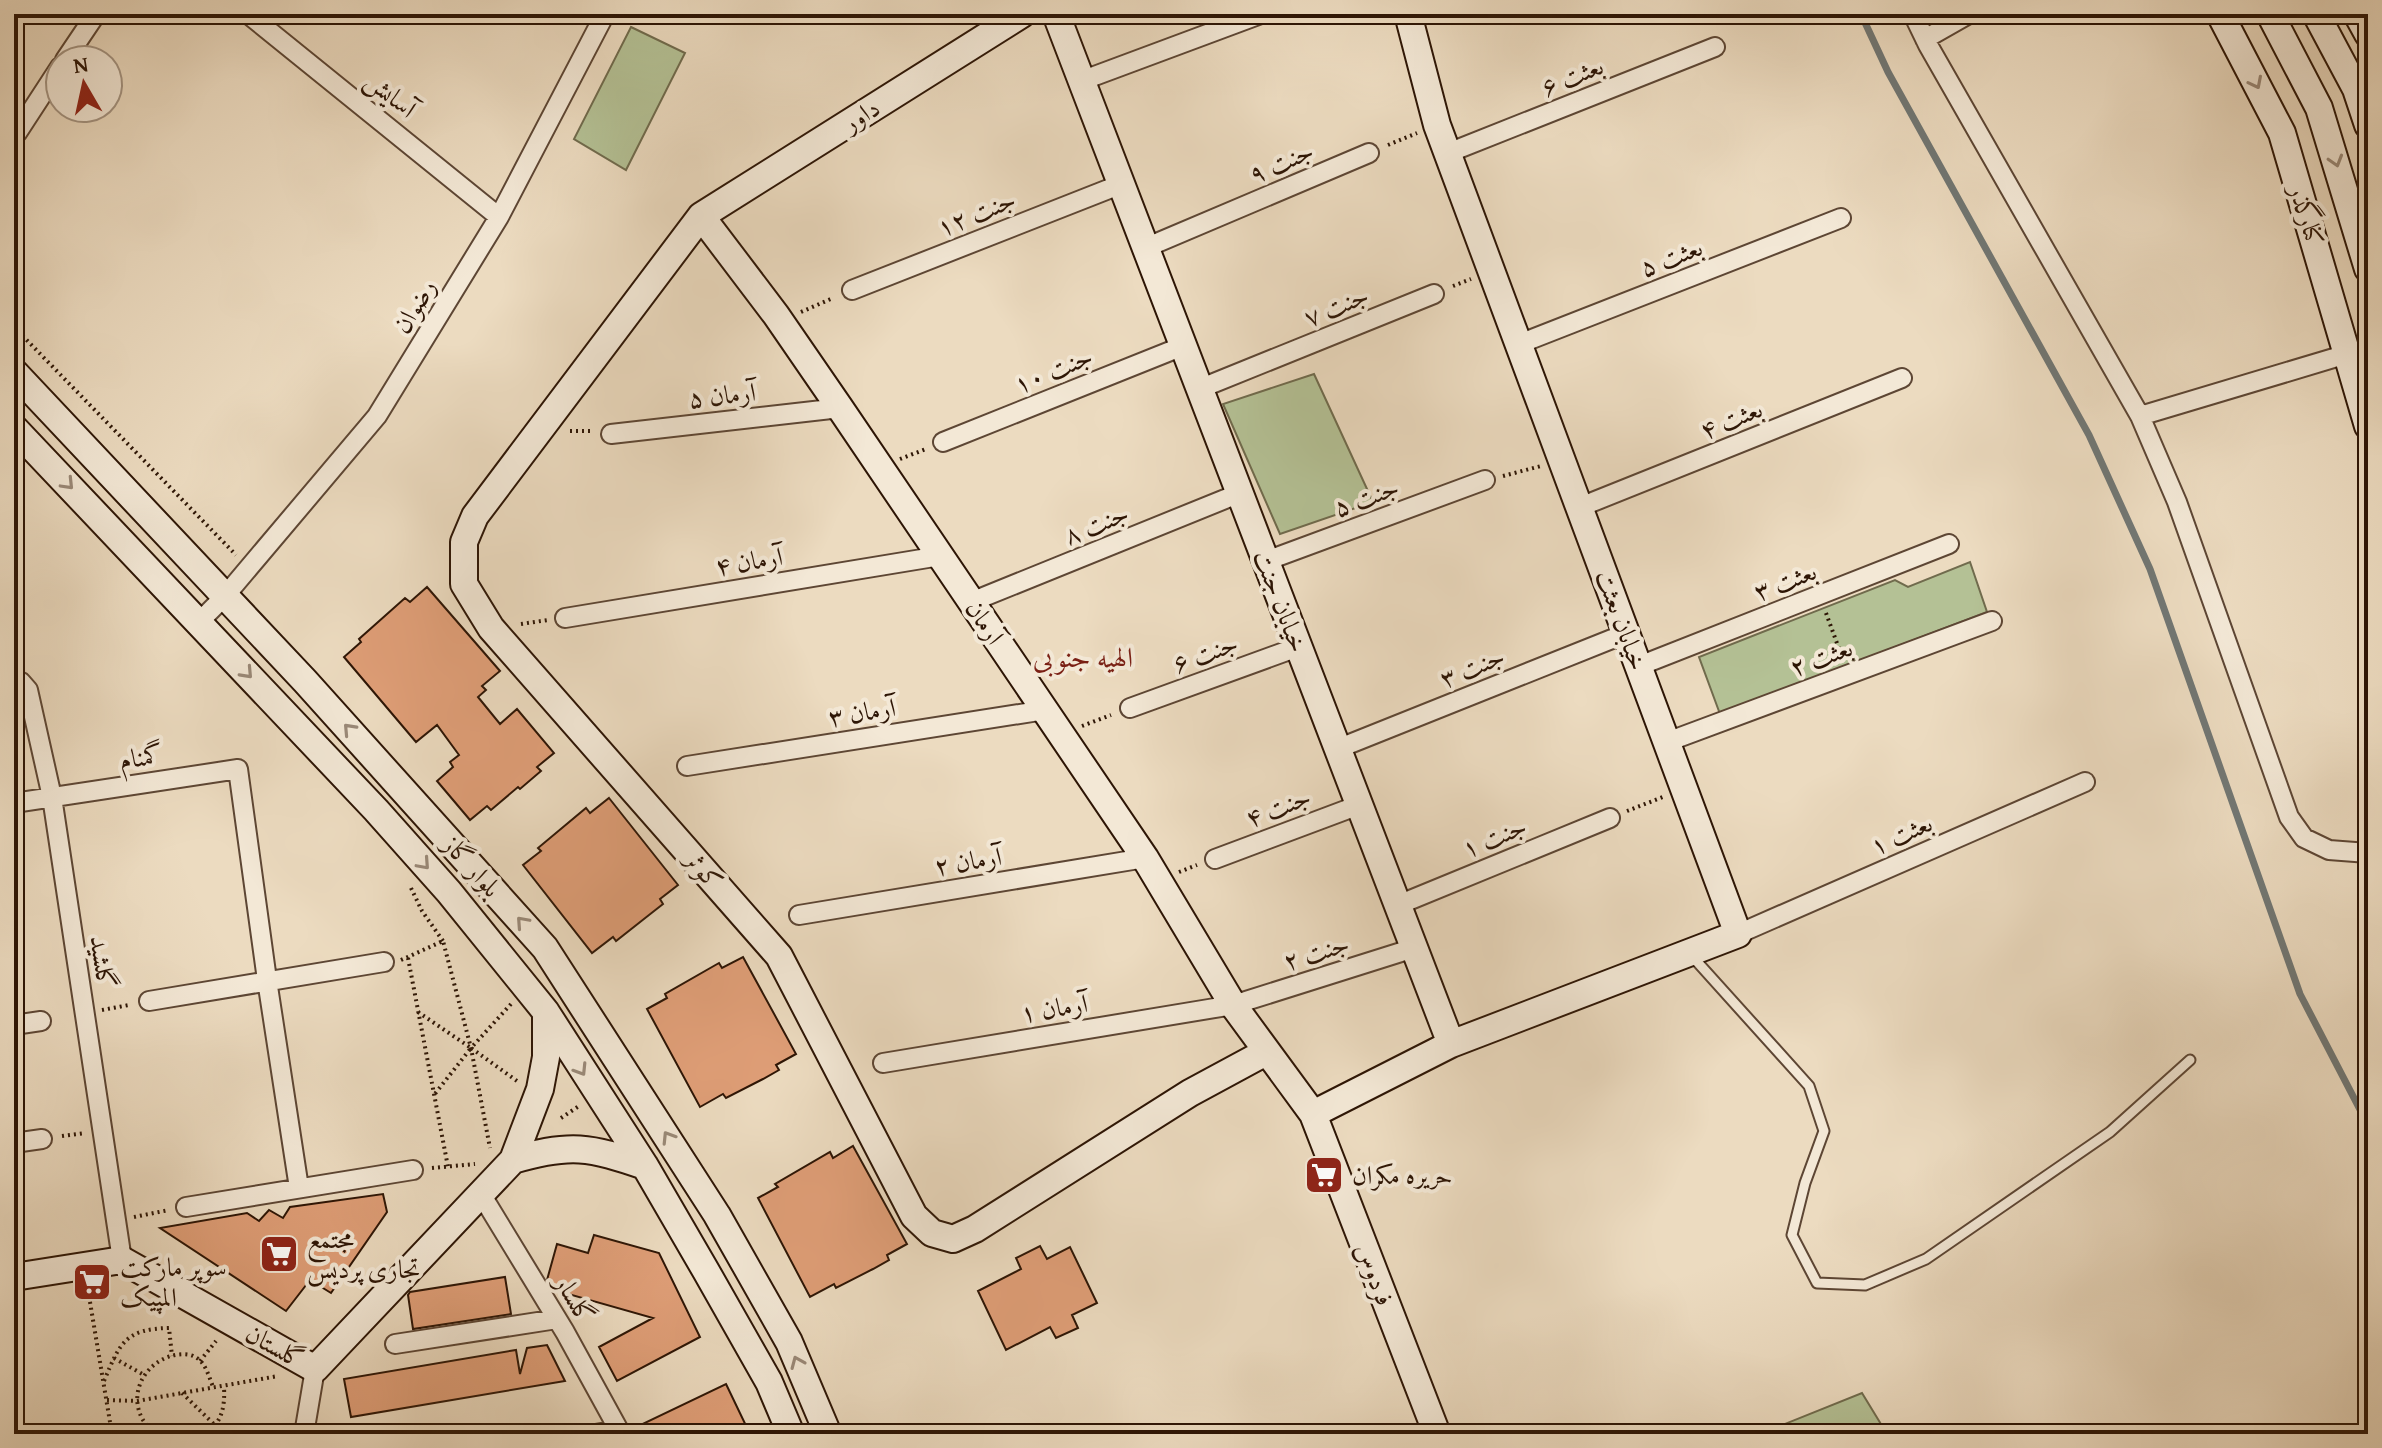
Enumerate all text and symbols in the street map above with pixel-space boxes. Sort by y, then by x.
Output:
north arrow [44,44,124,124]
street label: بعثت ۶ [1535,45,1609,106]
text: N [71,47,91,81]
street label: آسایش [357,61,428,128]
one-way arrow [2246,75,2262,90]
street label: داور [832,88,887,143]
street label: جنت ۹ [1242,130,1319,193]
one-way arrow [2326,154,2342,168]
street label: کنارگذر [2279,177,2335,250]
street label: جنت ۱۲ [930,179,1021,246]
street label: بعثت ۵ [1634,227,1708,286]
street label: رضوان [382,271,445,341]
street label: جنت ۷ [1297,275,1374,336]
street label: جنت ۱۰ [1007,336,1098,403]
street label: آرمان ۵ [686,371,760,417]
street label: بعثت ۴ [1694,388,1768,449]
street label: جنت ۵ [1328,467,1404,526]
one-way arrow [59,475,73,489]
street label: جنت ۸ [1057,493,1134,554]
street label: آرمان ۴ [712,536,788,585]
street label: خیابان جنت [1244,544,1319,658]
street label: بعثت ۳ [1748,551,1822,610]
street label: خیابان بعثت [1586,564,1659,676]
street label: آرمان [956,591,1016,654]
street label: جنت ۶ [1167,623,1243,682]
street label: بعثت ۲ [1784,627,1858,686]
district label: الهیه جنوبی [1033,636,1133,677]
street label: جنت ۳ [1433,636,1510,697]
one-way arrow [237,664,252,678]
street label: آرمان ۳ [825,687,901,736]
one-way arrow [344,723,358,738]
street label: گمنام [117,734,166,783]
street label: جنت ۴ [1239,776,1316,837]
street label: بعثت ۱ [1863,803,1938,865]
street label: جنت ۱ [1455,806,1532,867]
street label: بلوار گاز [432,824,511,905]
street label: آرمان ۲ [931,836,1007,885]
street label: کوثر [674,839,733,898]
one-way arrow [414,854,428,869]
one-way arrow [517,917,532,932]
street label: جنت ۲ [1278,923,1354,980]
street label: گلشید [80,932,127,991]
street label: آرمان ۱ [1017,983,1093,1032]
one-way arrow [572,1061,587,1075]
one-way arrow [662,1131,677,1146]
supermarket icon: حریره مکران [1303,1154,1345,1196]
place label: حریره مکران [1352,1155,1452,1194]
place label: مجتمع تجاری پردیس [307,1219,420,1288]
supermarket icon: مجتمع تجاری پردیس [258,1233,300,1275]
street label: فردوس [1346,1237,1405,1311]
place label: سوپر مارکت المپیک [120,1247,227,1316]
supermarket icon: سوپر مارکت المپیک [71,1261,113,1303]
street label: گلسار [544,1264,605,1331]
street label: گلستان [239,1313,312,1378]
one-way arrow [791,1356,807,1370]

